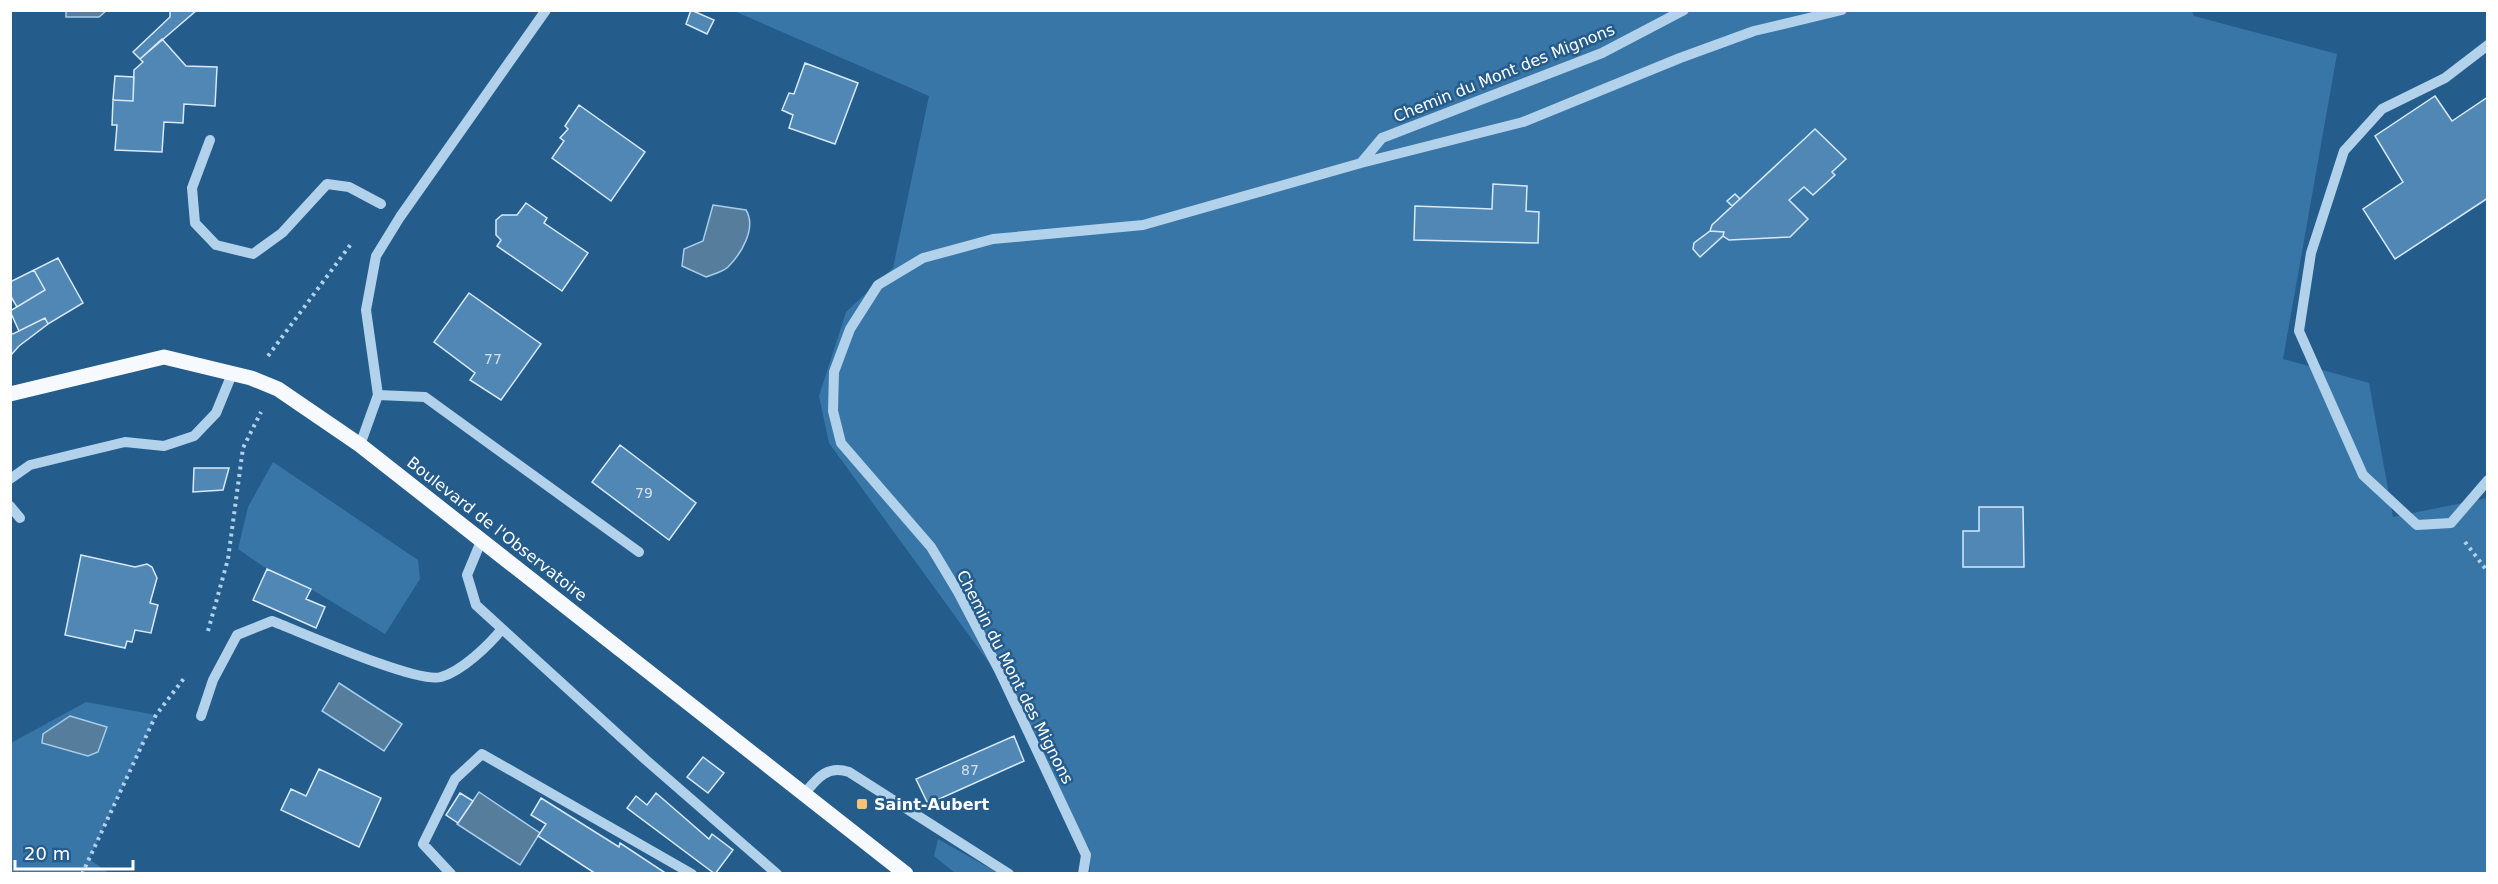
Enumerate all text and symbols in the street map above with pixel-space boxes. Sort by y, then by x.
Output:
street label: Chemin du Mont des Mignons [1391,20,1617,126]
house number: 77 [484,351,502,367]
street label: Boulevard de l'Observatoire [403,453,591,605]
house number: 79 [635,485,653,501]
street label: Chemin du Mont des Mignons [953,567,1077,787]
house number: 87 [961,762,979,778]
place label: Saint-Aubert [874,795,989,814]
marker: Saint-Aubert [855,797,869,811]
scale bar [15,833,134,871]
text: 20 m [24,843,70,864]

